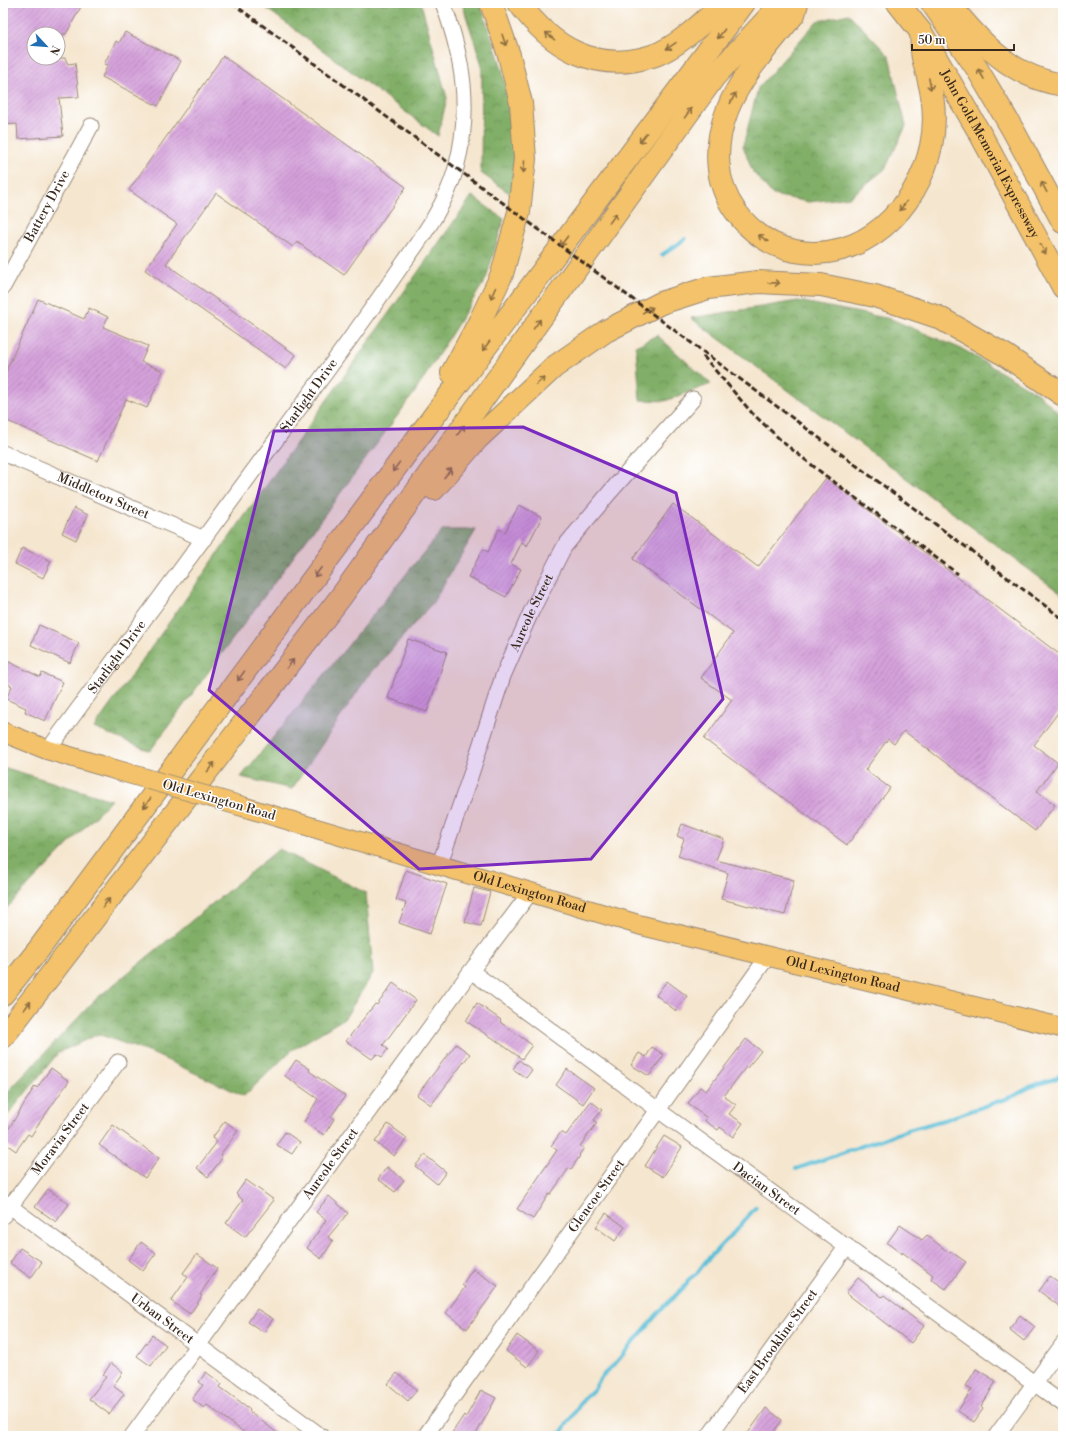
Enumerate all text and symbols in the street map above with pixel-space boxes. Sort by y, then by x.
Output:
north arrow [26,26,66,66]
scale bar [912,26,1014,52]
one-way arrow [717,29,725,40]
one-way arrow [545,32,555,41]
one-way arrow [501,33,508,46]
text: 50 m [918,33,946,48]
one-way arrow [666,42,677,50]
text: N [46,43,62,57]
street label: John Gold Memorial Expressway [936,66,1043,242]
one-way arrow [976,68,984,80]
one-way arrow [926,77,934,90]
one-way arrow [730,93,737,105]
one-way arrow [684,107,692,118]
one-way arrow [638,132,647,143]
one-way arrow [520,160,527,173]
street label: Battery Drive [21,167,73,246]
one-way arrow [1040,182,1048,194]
one-way arrow [898,201,907,212]
one-way arrow [608,213,617,224]
one-way arrow [758,234,769,242]
one-way arrow [560,236,568,247]
one-way arrow [1039,243,1047,255]
one-way arrow [767,279,780,286]
one-way arrow [489,286,496,298]
one-way arrow [642,305,654,313]
one-way arrow [533,319,541,330]
one-way arrow [482,340,490,351]
street label: Starlight Drive [277,355,341,436]
one-way arrow [535,376,545,386]
one-way arrow [457,424,465,435]
one-way arrow [391,461,400,472]
one-way arrow [444,468,453,478]
street label: Middleton Street [55,469,152,523]
one-way arrow [314,566,322,577]
street label: Aureole Street [506,571,557,655]
street label: Starlight Drive [85,617,150,697]
one-way arrow [286,658,294,669]
one-way arrow [237,670,245,681]
one-way arrow [206,761,215,772]
street label: Old Lexington Road [161,776,278,824]
one-way arrow [143,797,151,808]
street label: Old Lexington Road [471,868,588,917]
one-way arrow [102,898,110,909]
street label: Old Lexington Road [784,953,902,996]
one-way arrow [22,1001,31,1012]
street label: Moravia Street [28,1099,93,1178]
street label: Aureole Street [299,1125,362,1203]
street label: Glencoe Street [565,1156,628,1236]
street label: Dacian Street [729,1159,804,1219]
street label: East Brookline Street [734,1286,821,1397]
street label: Urban Street [127,1290,197,1348]

